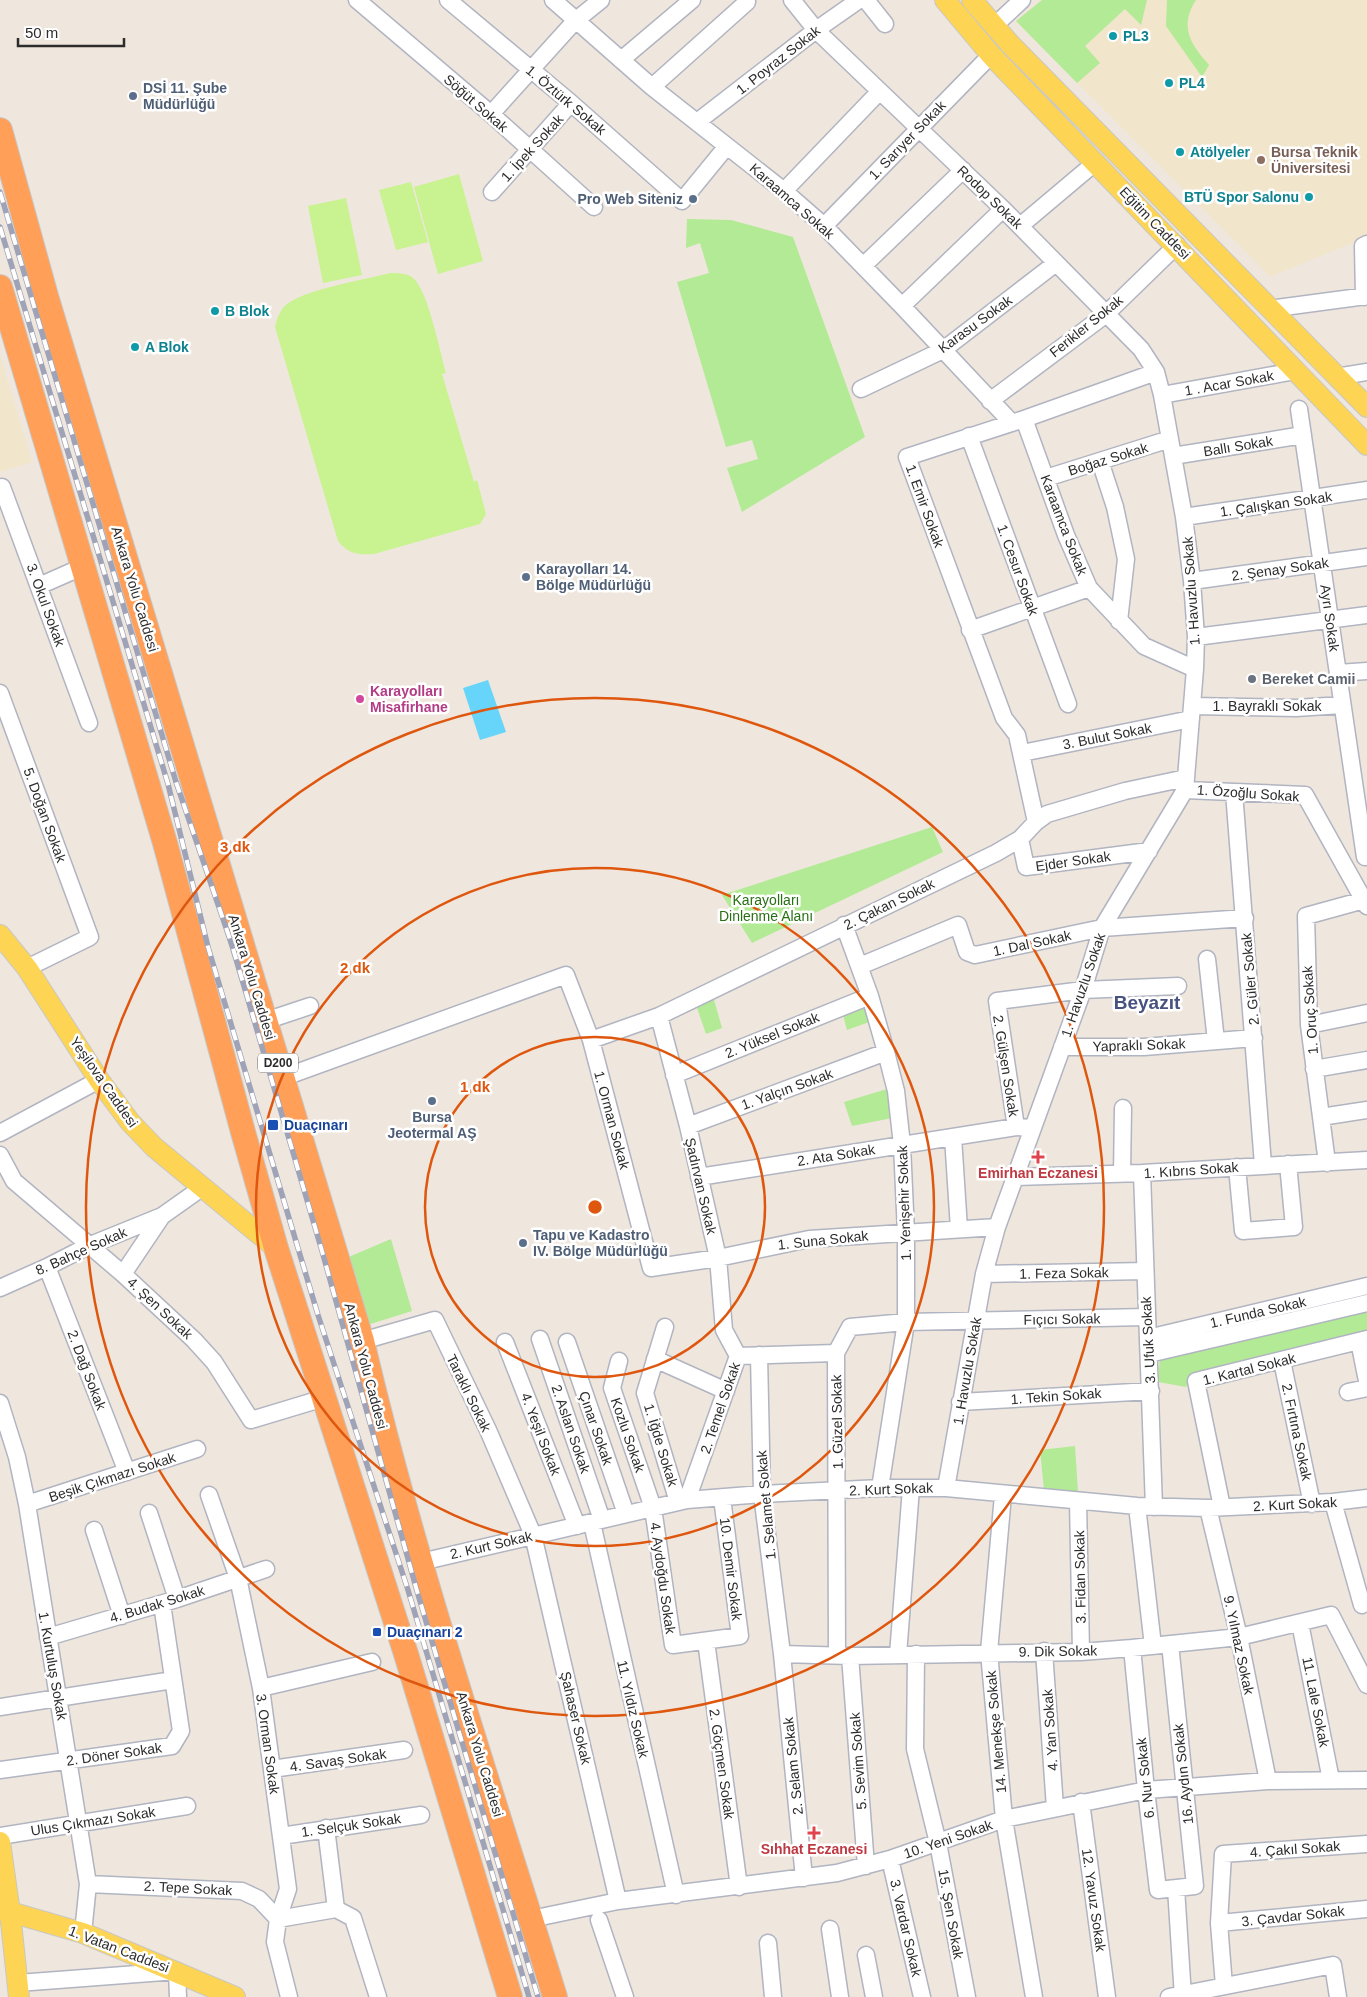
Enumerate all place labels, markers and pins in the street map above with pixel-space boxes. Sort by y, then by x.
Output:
place label: PL3 [1123,28,1149,44]
marker: PL3 [1107,30,1119,42]
place label: PL4 [1179,75,1205,91]
marker: PL4 [1163,77,1175,89]
place label: DSİ 11. Şube Müdürlüğü [143,80,227,112]
marker: DSİ 11. Şube Müdürlüğü [127,90,139,102]
place label: Atölyeler [1190,144,1250,160]
place label: Bursa Teknik Üniversitesi [1271,144,1358,176]
marker: Atölyeler [1174,146,1186,158]
marker: Bursa Teknik Üniversitesi [1255,154,1267,166]
place label: BTÜ Spor Salonu [1184,189,1299,205]
place label: Pro Web Siteniz [577,191,683,207]
marker: BTÜ Spor Salonu [1303,191,1315,203]
marker: Pro Web Siteniz [687,193,699,205]
place label: B Blok [225,303,270,319]
marker: B Blok [209,305,221,317]
place label: A Blok [145,339,189,355]
marker: A Blok [129,341,141,353]
place label: Karayolları 14. Bölge Müdürlüğü [536,561,651,593]
marker: Karayolları 14. Bölge Müdürlüğü [520,571,532,583]
place label: Bereket Camii [1262,671,1355,687]
marker: Bereket Camii [1246,673,1258,685]
place label: Karayolları Misafirhane [370,683,448,715]
marker: Karayolları Misafirhane [354,693,366,705]
marker: Bursa Jeotermal AŞ [426,1095,438,1107]
place label: Bursa Jeotermal AŞ [388,1109,476,1141]
place label: Duaçınarı [284,1117,348,1133]
marker: Duaçınarı [266,1118,280,1132]
marker: Emirhan Eczanesi [1032,1151,1044,1163]
place label: Emirhan Eczanesi [978,1165,1098,1181]
centre of rings [586,1198,604,1216]
place label: Tapu ve Kadastro IV. Bölge Müdürlüğü [533,1227,668,1259]
marker: Tapu ve Kadastro IV. Bölge Müdürlüğü [517,1237,529,1249]
place label: Duaçınarı 2 [387,1624,463,1640]
marker: Duaçınarı 2 [371,1626,383,1638]
marker: Sıhhat Eczanesi [808,1827,820,1839]
place label: Sıhhat Eczanesi [761,1841,867,1857]

